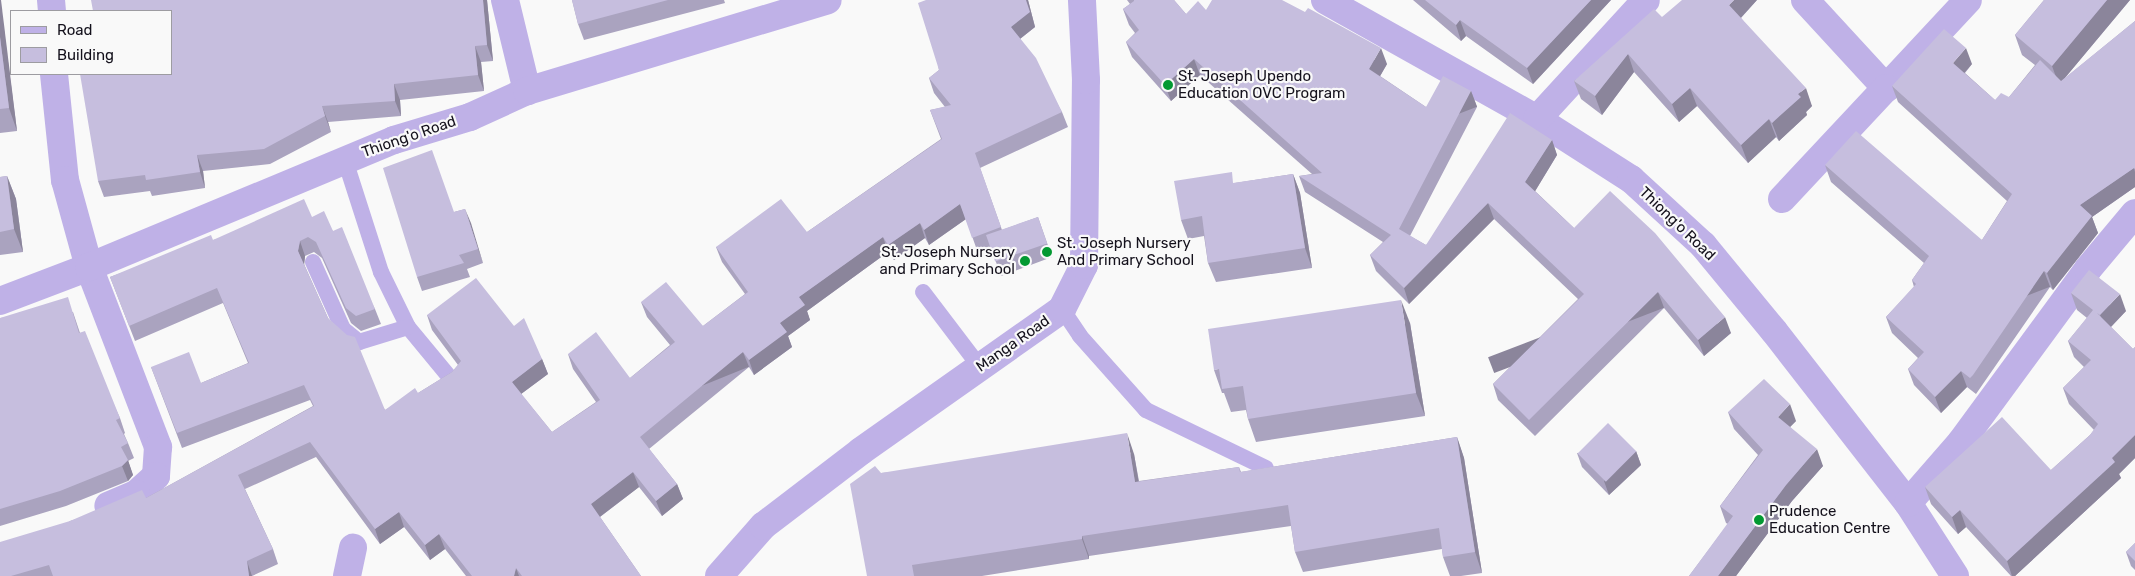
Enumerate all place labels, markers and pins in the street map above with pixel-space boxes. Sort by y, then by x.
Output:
place label: St. Joseph Upendo Education OVC Program [1178,67,1345,102]
marker: St. Joseph Upendo Education OVC Program [1162,79,1174,91]
place label: St. Joseph Nursery And Primary School [1057,234,1195,269]
place label: St. Joseph Nursery and Primary School [879,243,1015,278]
marker: St. Joseph Nursery And Primary School [1041,246,1053,258]
marker: St. Joseph Nursery and Primary School [1019,255,1031,267]
place label: Prudence Education Centre [1769,502,1891,537]
marker: Prudence Education Centre [1753,514,1765,526]

